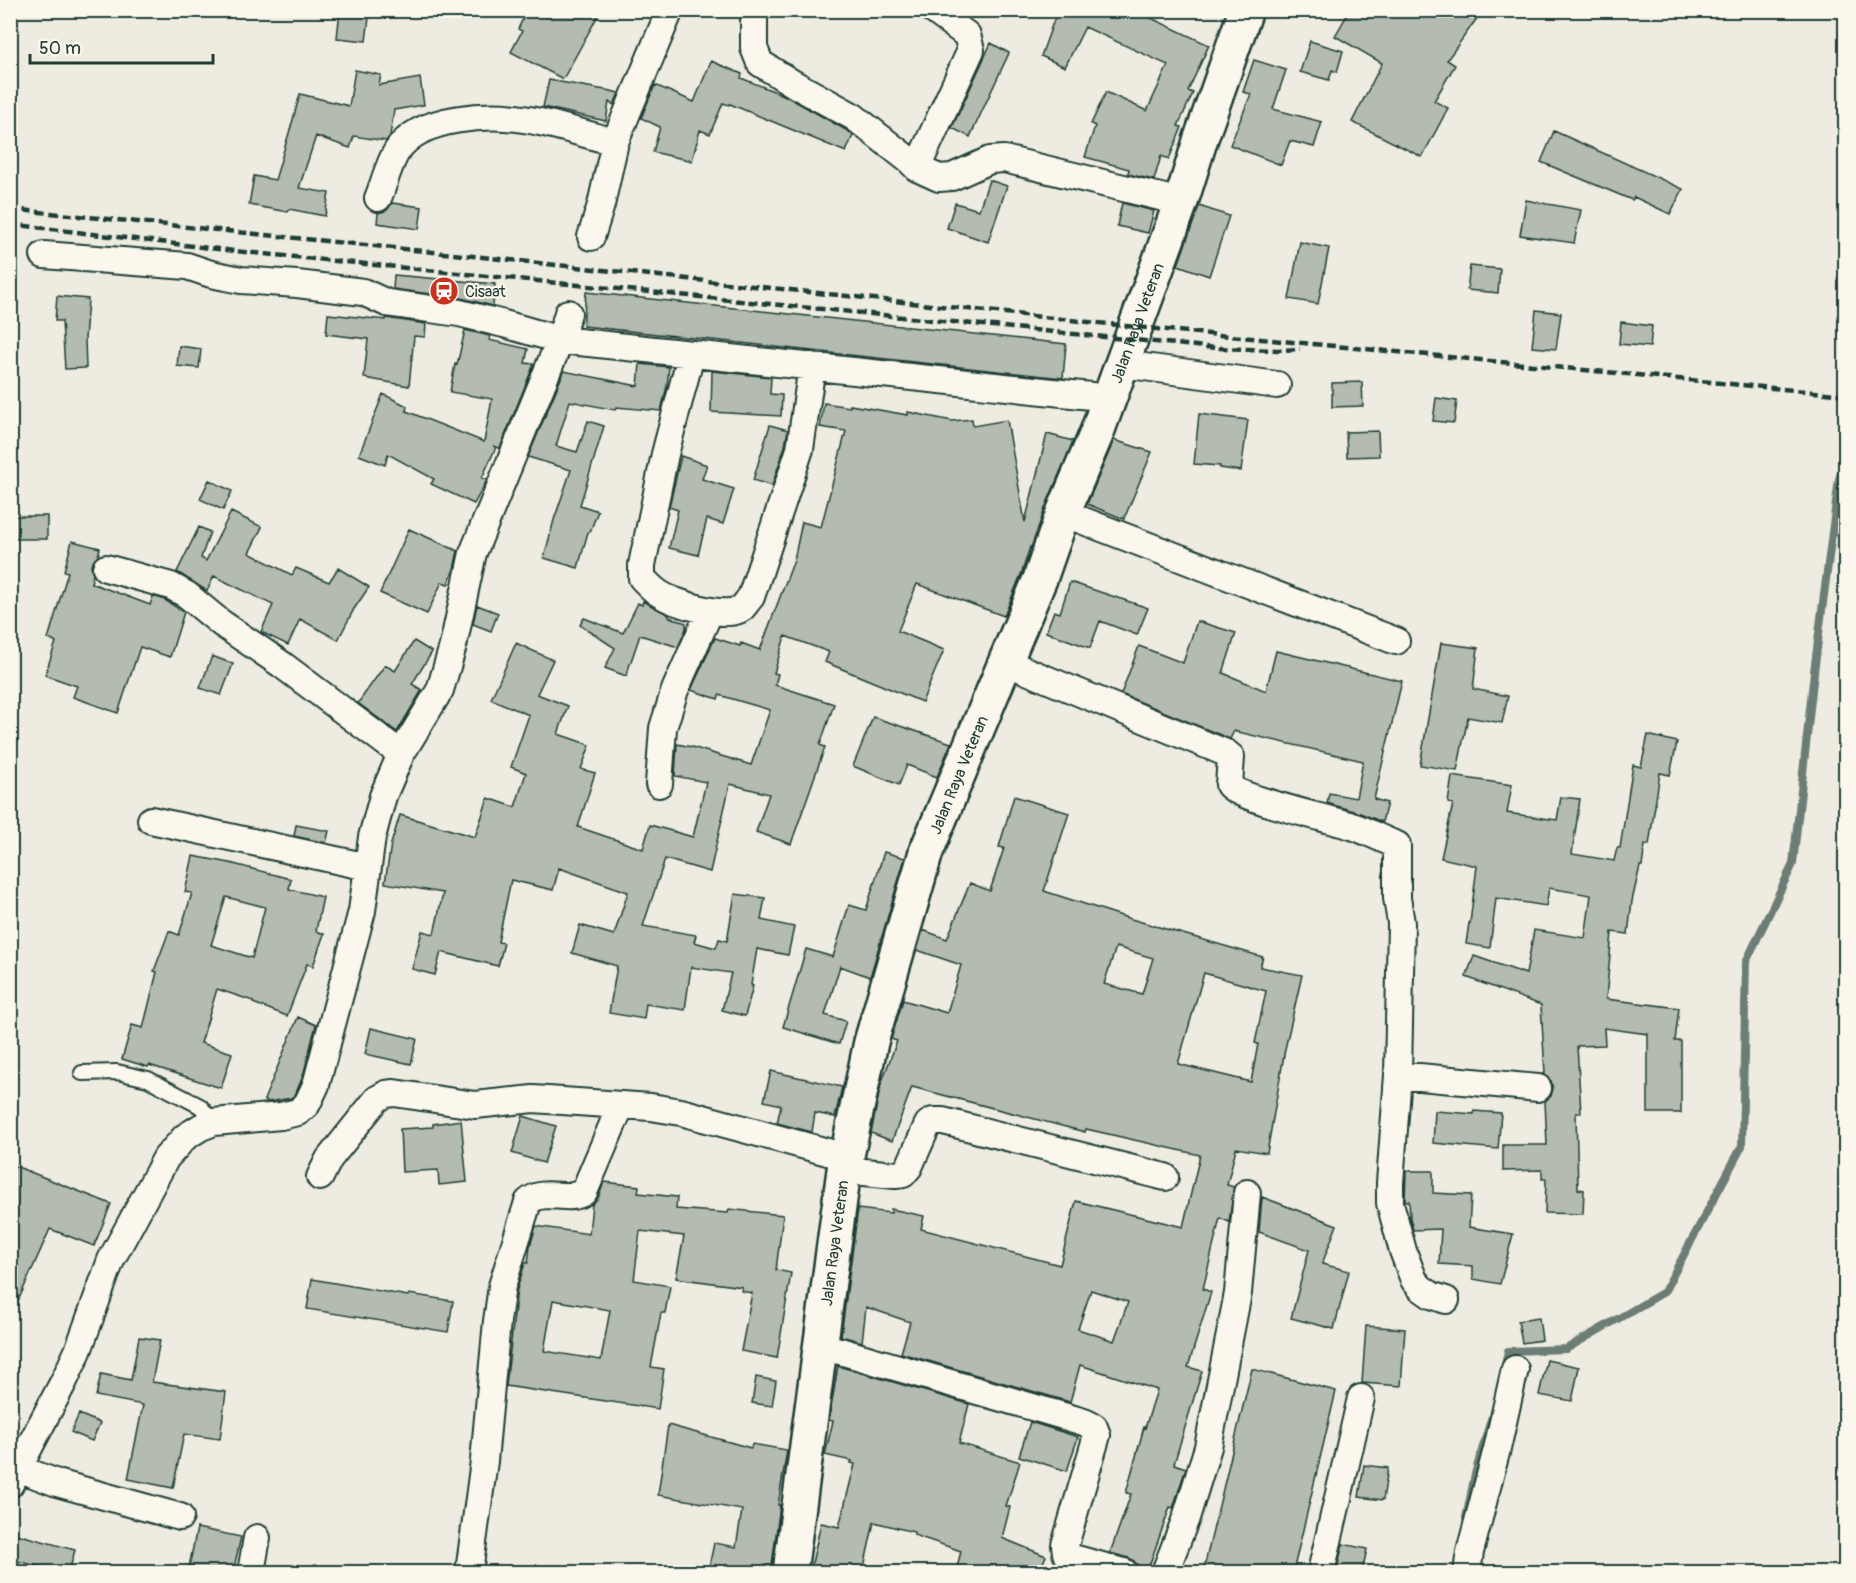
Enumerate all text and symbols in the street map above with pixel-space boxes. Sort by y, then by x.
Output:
scale bar [30,27,213,65]
text: 50 m [39,37,81,60]
street label: Jalan Raya Veteran [1107,260,1169,386]
station icon: Cisaat [428,275,460,307]
place label: Cisaat [465,282,506,302]
street label: Jalan Raya Veteran [926,713,993,837]
street label: Jalan Raya Veteran [817,1179,854,1307]

